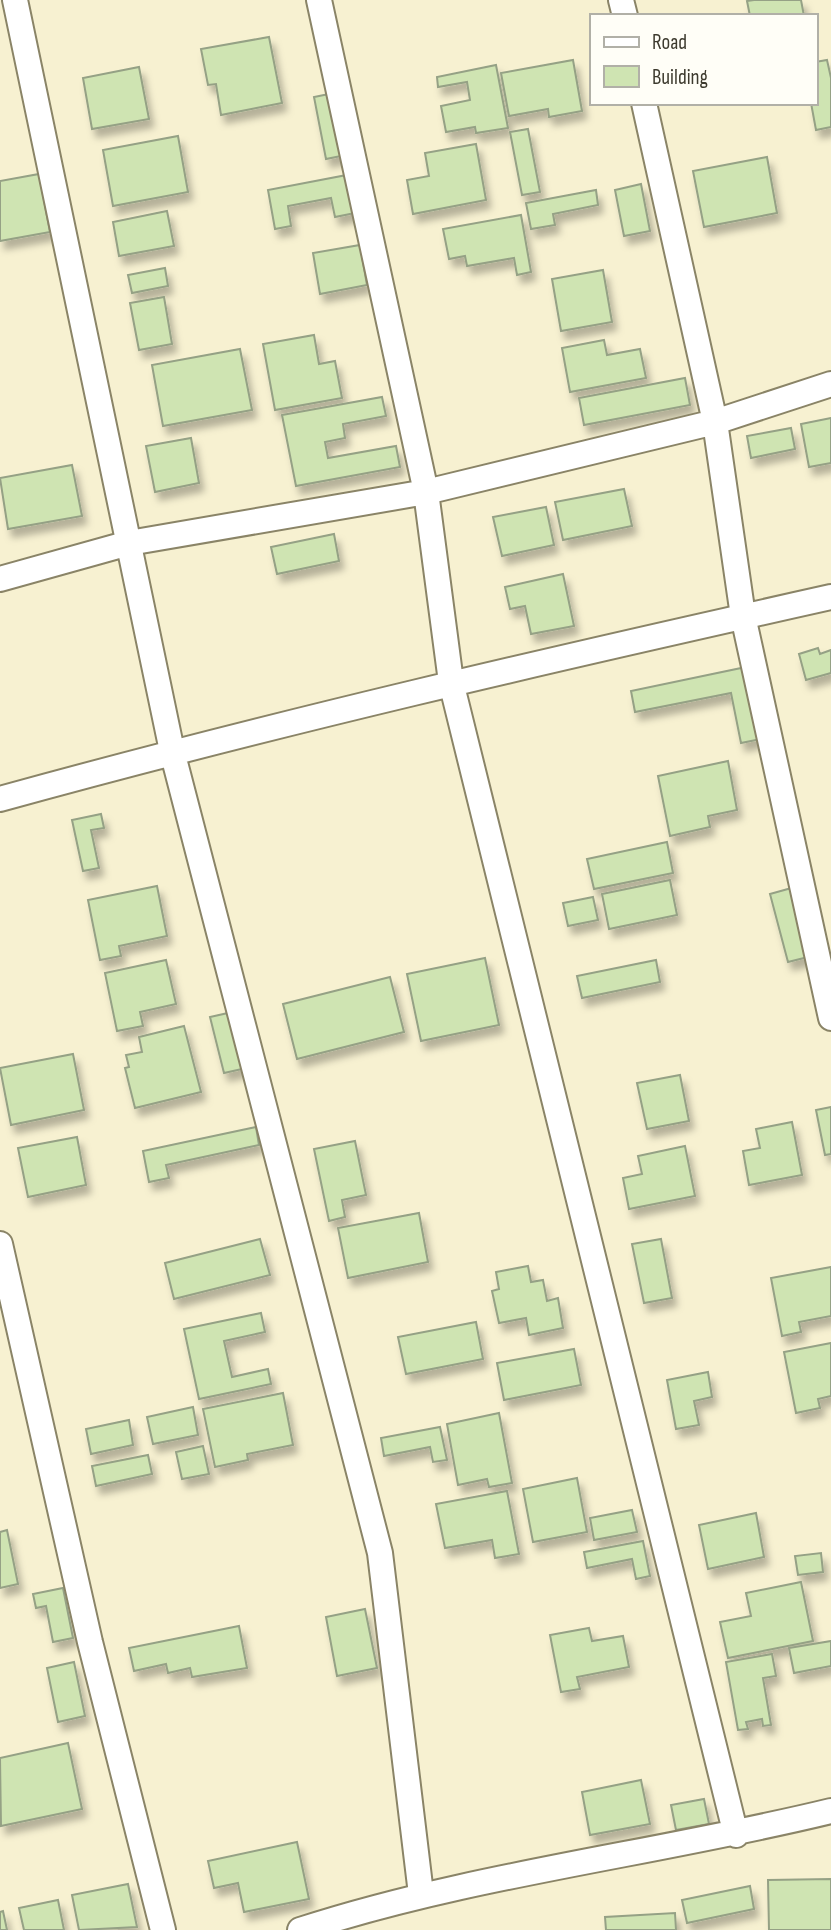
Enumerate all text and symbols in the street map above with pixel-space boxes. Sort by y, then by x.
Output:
legend [590,14,817,105]
text: Road [652,30,687,55]
text: Building [652,65,708,90]

